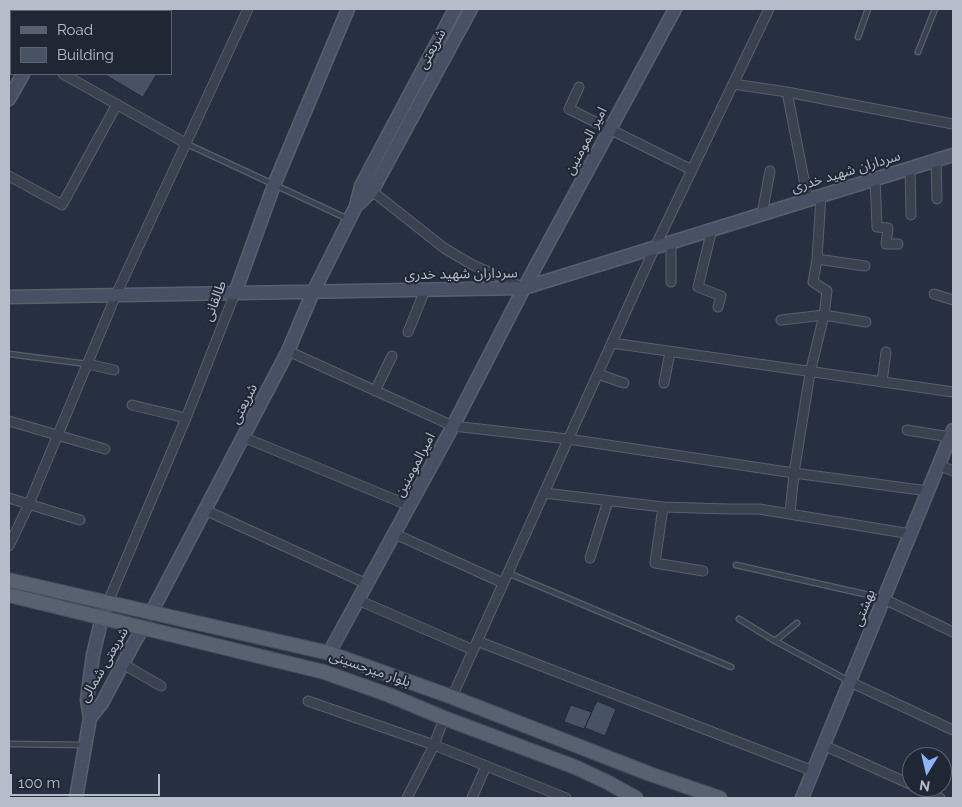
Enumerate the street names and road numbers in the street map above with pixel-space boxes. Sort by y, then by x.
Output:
street label: شریعتی [414,26,450,72]
street label: امیر المومنین [561,104,611,178]
street label: سرداران شهید خدری [789,147,903,197]
street label: سرداران شهید خدری [404,265,518,283]
street label: طالقانی [200,278,230,324]
street label: شریعتی [227,381,261,427]
street label: امیرالمومنین [391,430,439,500]
street label: بهشتی [849,587,879,629]
street label: شریعتی شمالی [76,625,132,705]
street label: بلوار میرحسینی [327,647,413,691]

